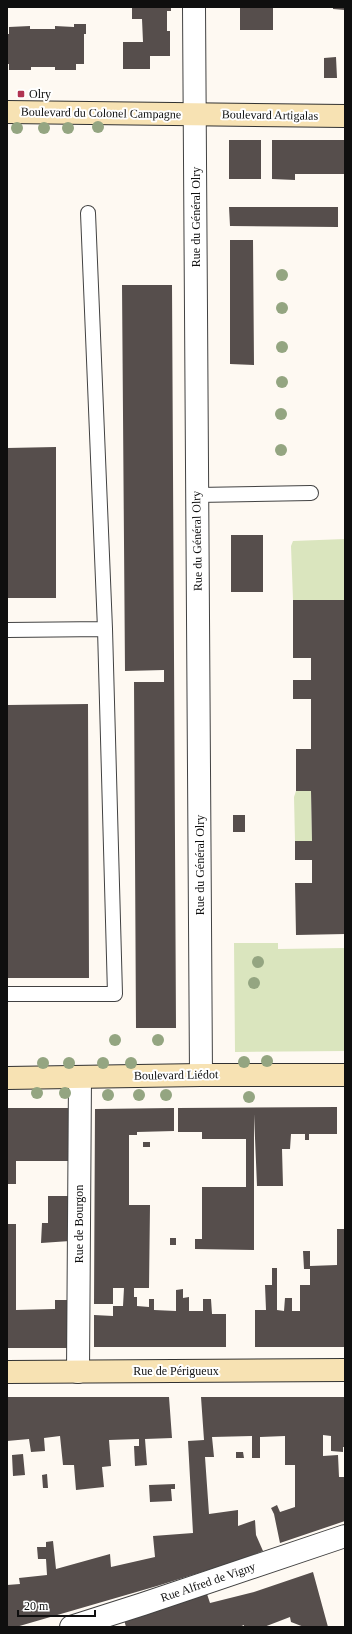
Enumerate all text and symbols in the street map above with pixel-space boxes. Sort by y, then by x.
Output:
place label: Olry [29,87,51,101]
marker: Olry [16,89,26,99]
street label: Boulevard du Colonel Campagne [21,105,181,121]
street label: Boulevard Artigalas [222,107,319,123]
street label: Rue du Général Olry [189,167,203,267]
street label: Rue du Général Olry [189,491,205,591]
street label: Rue du Général Olry [193,815,207,915]
street label: Boulevard Liédot [134,1067,219,1083]
street label: Rue de Bourgon [72,1185,86,1263]
street label: Rue de Périgueux [133,1364,219,1378]
street label: Rue Alfred de Vigny [159,1559,257,1605]
scale bar [18,1592,95,1618]
text: 20 m [24,1599,49,1613]

